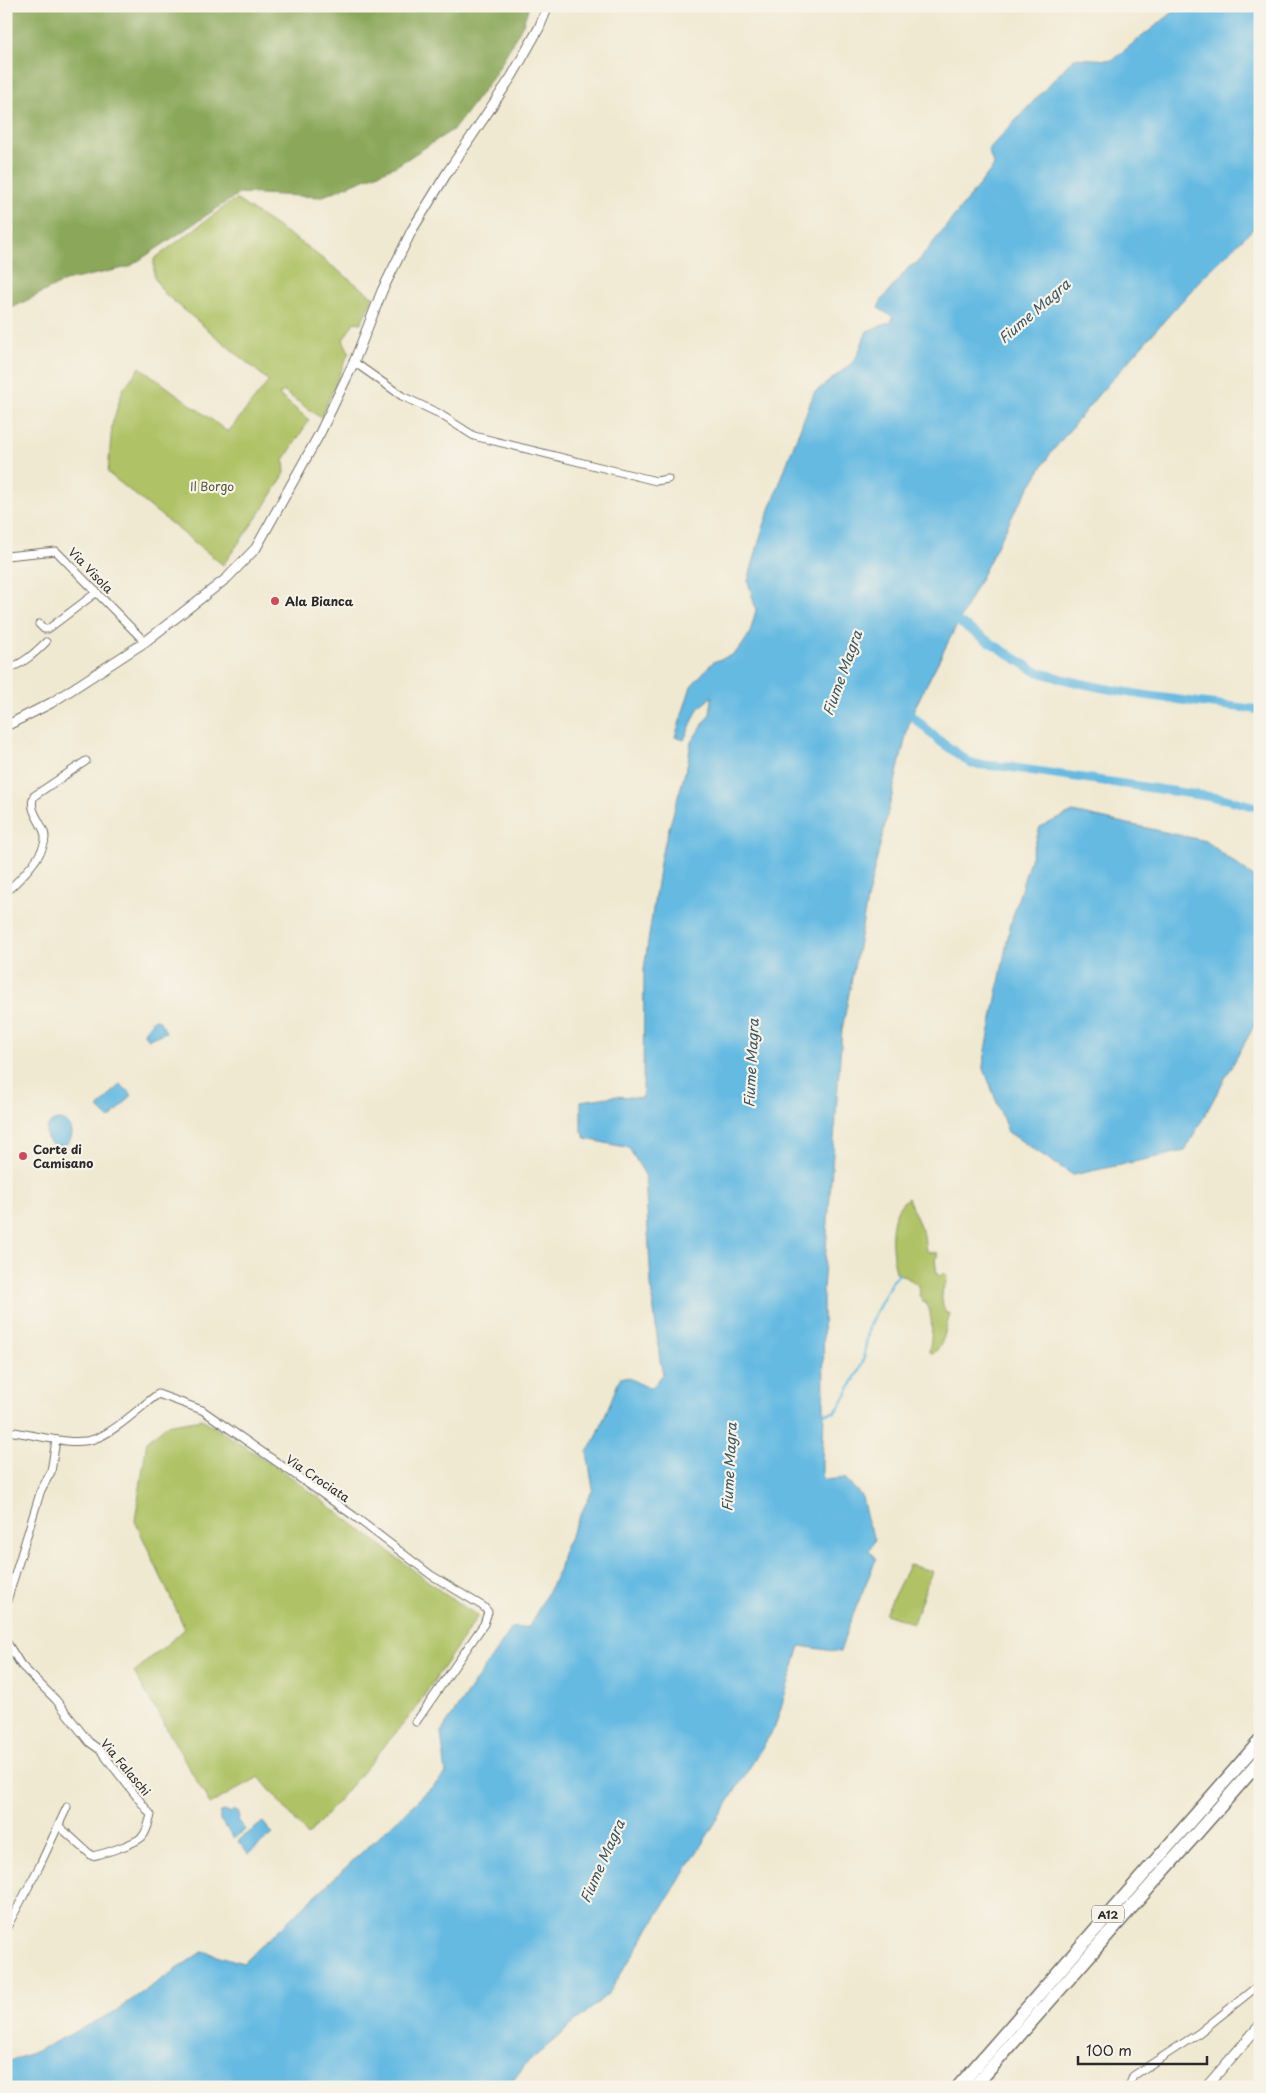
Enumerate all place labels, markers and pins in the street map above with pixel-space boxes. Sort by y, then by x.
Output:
place label: Ala Bianca [285,592,354,610]
marker: Ala Bianca [269,595,281,607]
place label: Corte di Camisano [33,1140,93,1172]
marker: Corte di Camisano [17,1150,29,1162]

